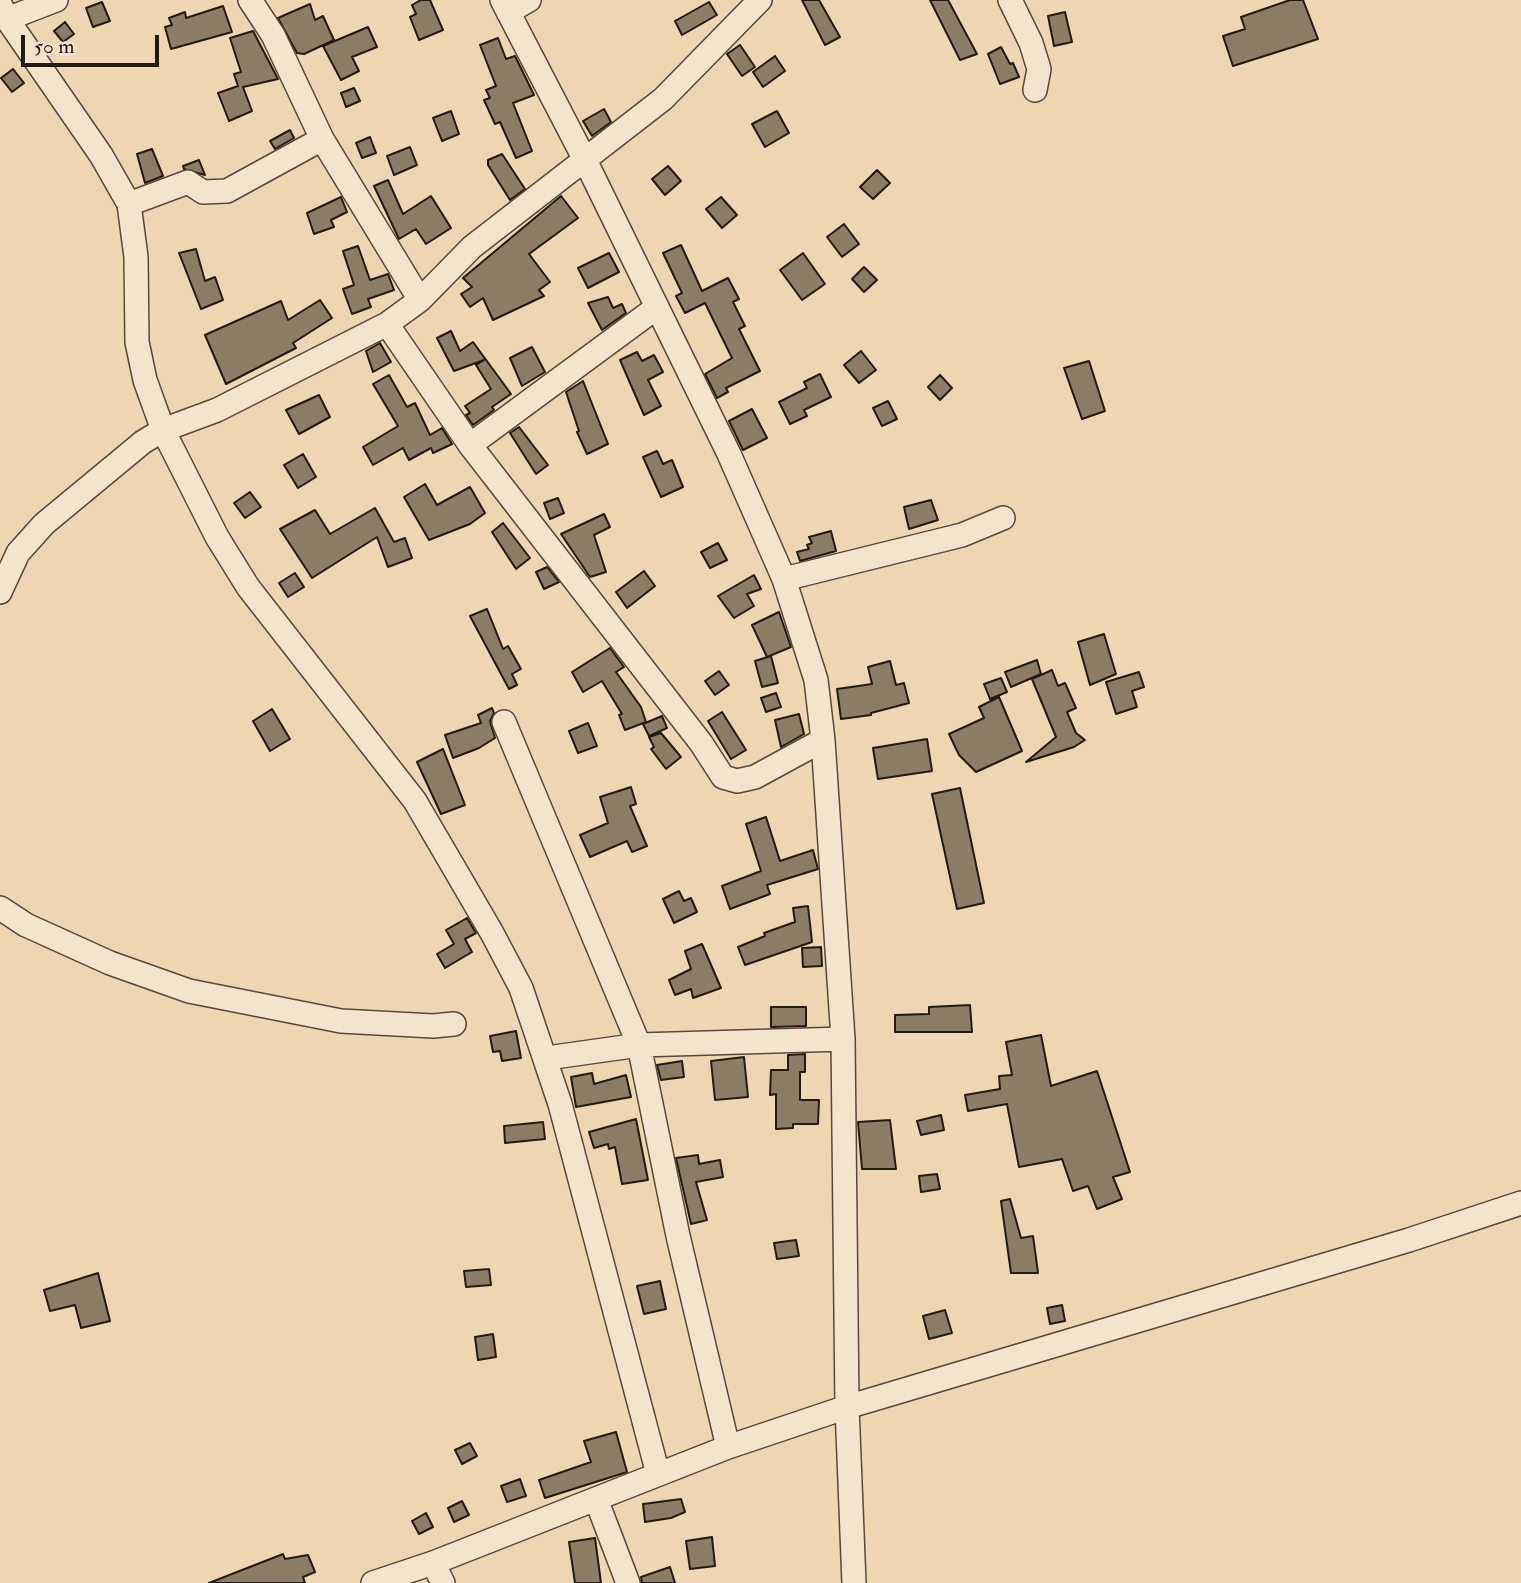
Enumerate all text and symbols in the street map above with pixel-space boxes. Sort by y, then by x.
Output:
scale bar [24,21,163,65]
text: 50 m [34,33,75,60]

